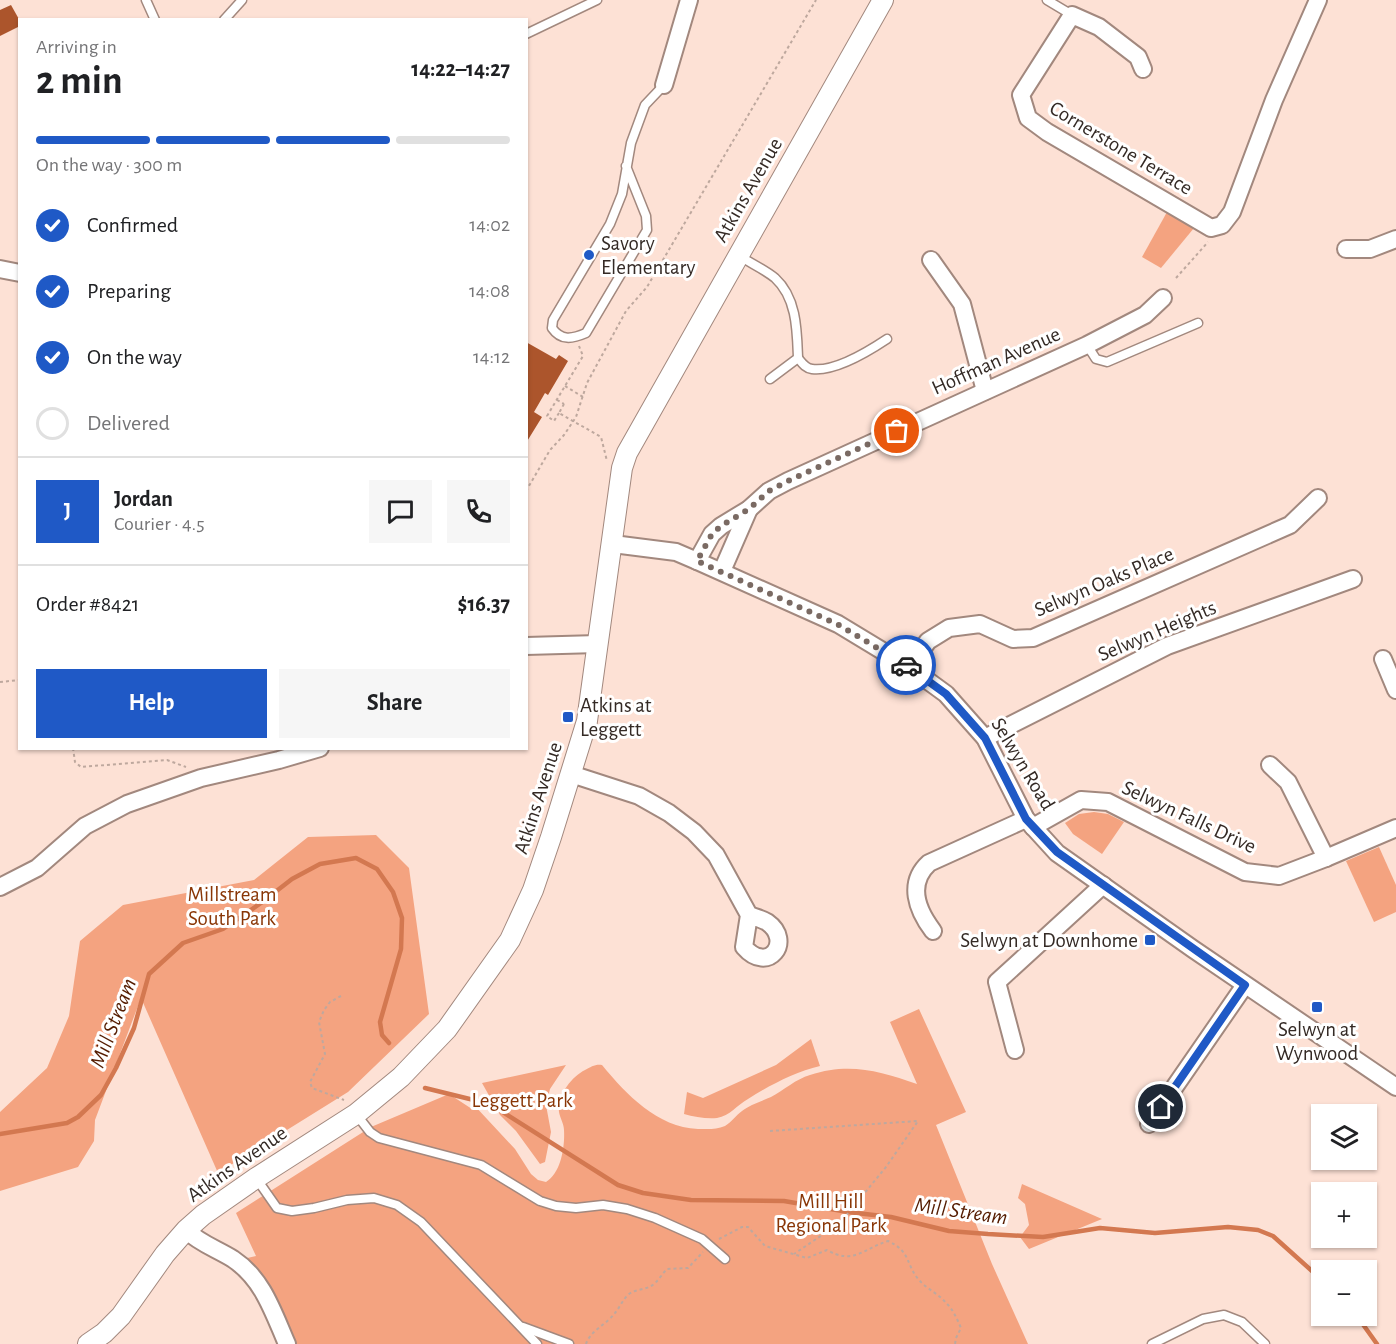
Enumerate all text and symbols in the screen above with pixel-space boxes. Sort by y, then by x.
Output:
text: Arriving in [36,37,117,57]
text: 14:22–14:27 [411,58,510,80]
text: 2 min [36,62,123,101]
street label: Cornerstone Terrace [1046,97,1196,199]
street label: Atkins Avenue [710,134,786,246]
text: On the way · 300 m [36,155,182,175]
icon: check [36,209,69,242]
text: Confirmed [87,214,178,236]
text: 14:02 [469,215,510,235]
place label: Savory Elementary [601,233,696,278]
marker: Savory Elementary [582,248,596,262]
icon: check [36,275,69,308]
text: Preparing [87,280,171,302]
text: 14:08 [469,281,510,301]
street label: Hoffman Avenue [929,323,1063,399]
icon: check [36,341,69,374]
text: On the way [87,346,182,368]
text: 14:12 [473,347,510,367]
pin [871,405,922,456]
text: Delivered [87,412,170,434]
icon: bag [880,414,913,447]
button: chat [369,480,432,543]
button: phone [447,480,510,543]
text: Jordan [114,488,173,510]
text: J [64,500,71,522]
text: Courier · 4.5 [114,514,205,534]
street label: Selwyn Oaks Place [1031,543,1177,621]
text: Order #8421 [36,593,139,615]
text: $16.37 [458,593,510,615]
street label: Selwyn Heights [1095,597,1219,665]
courier [876,635,936,695]
icon: car [890,649,923,682]
button: Help [36,669,267,738]
button: Share [279,669,510,738]
place label: Atkins at Leggett [580,695,652,740]
marker: Atkins at Leggett [561,710,575,724]
street label: Selwyn Road [987,714,1059,814]
street label: Atkins Avenue [510,739,566,857]
street label: Selwyn Falls Drive [1119,777,1259,857]
park label: Millstream South Park [187,884,277,929]
place label: Selwyn at Downhome [960,930,1138,951]
marker: Selwyn at Downhome [1143,933,1157,947]
water label: Mill Stream [86,975,140,1071]
marker: Selwyn at Wynwood [1310,1000,1324,1014]
place label: Selwyn at Wynwood [1275,1019,1359,1064]
pin [1135,1081,1186,1132]
park label: Leggett Park [471,1090,573,1111]
icon: home [1144,1090,1177,1123]
map controls [1311,1104,1377,1326]
button: layers [1311,1104,1377,1170]
street label: Atkins Avenue [183,1122,291,1206]
button: + [1311,1182,1377,1248]
park label: Mill Hill Regional Park [775,1191,887,1236]
water label: Mill Stream [913,1194,1009,1228]
button: − [1311,1260,1377,1326]

